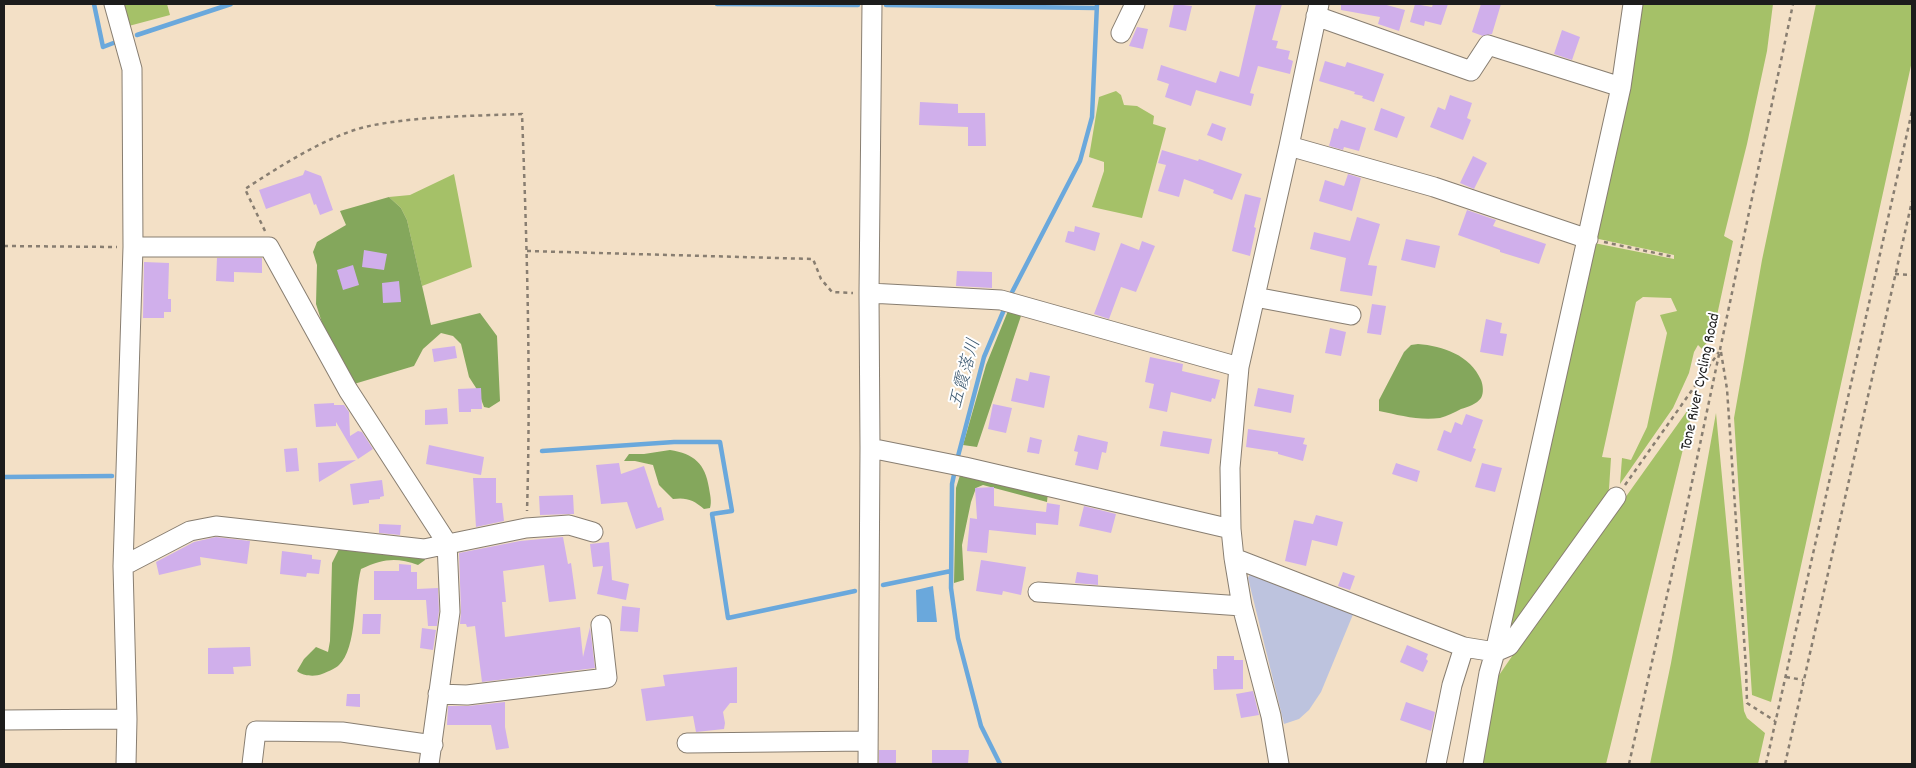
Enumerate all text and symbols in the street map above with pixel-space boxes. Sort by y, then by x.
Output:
street label: Tone River Cycling Road [1678,312,1726,452]
water label: 五霞落川 [947,336,987,412]

